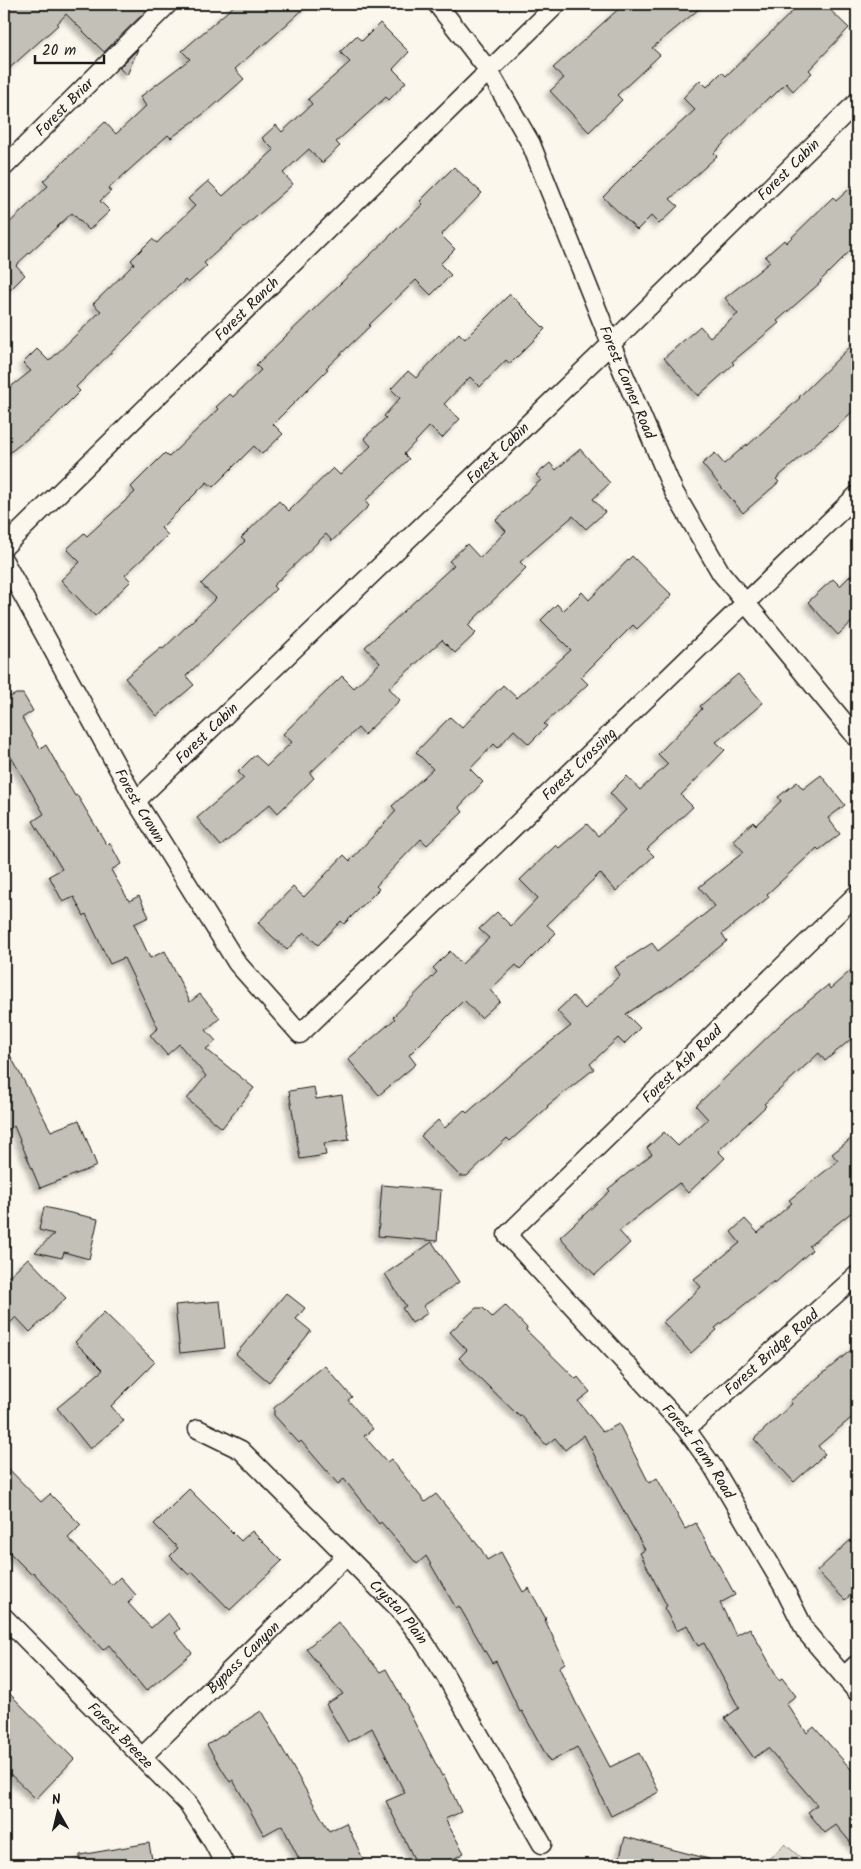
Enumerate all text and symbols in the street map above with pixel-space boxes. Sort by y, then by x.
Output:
scale bar [35,32,104,64]
text: 20 m [42,39,76,63]
street label: Forest Briar [30,72,101,143]
street label: Forest Cabin [752,134,826,207]
street label: Forest Ranch [209,272,285,347]
street label: Forest Corner Road [592,322,661,444]
street label: Forest Cabin [461,417,536,490]
street label: Forest Cabin [170,697,245,770]
street label: Forest Crossing [537,722,623,807]
street label: Forest Crown [107,764,171,848]
street label: Forest Ash Road [637,1020,729,1110]
street label: Forest Bridge Road [719,1303,825,1402]
street label: Forest Farm Road [655,1399,741,1504]
street label: Crystal Plain [363,1574,434,1650]
street label: Bypass Canyon [201,1616,286,1700]
street label: Forest Breeze [81,1697,159,1775]
north arrow [32,1786,82,1836]
text: N [50,1789,62,1812]

